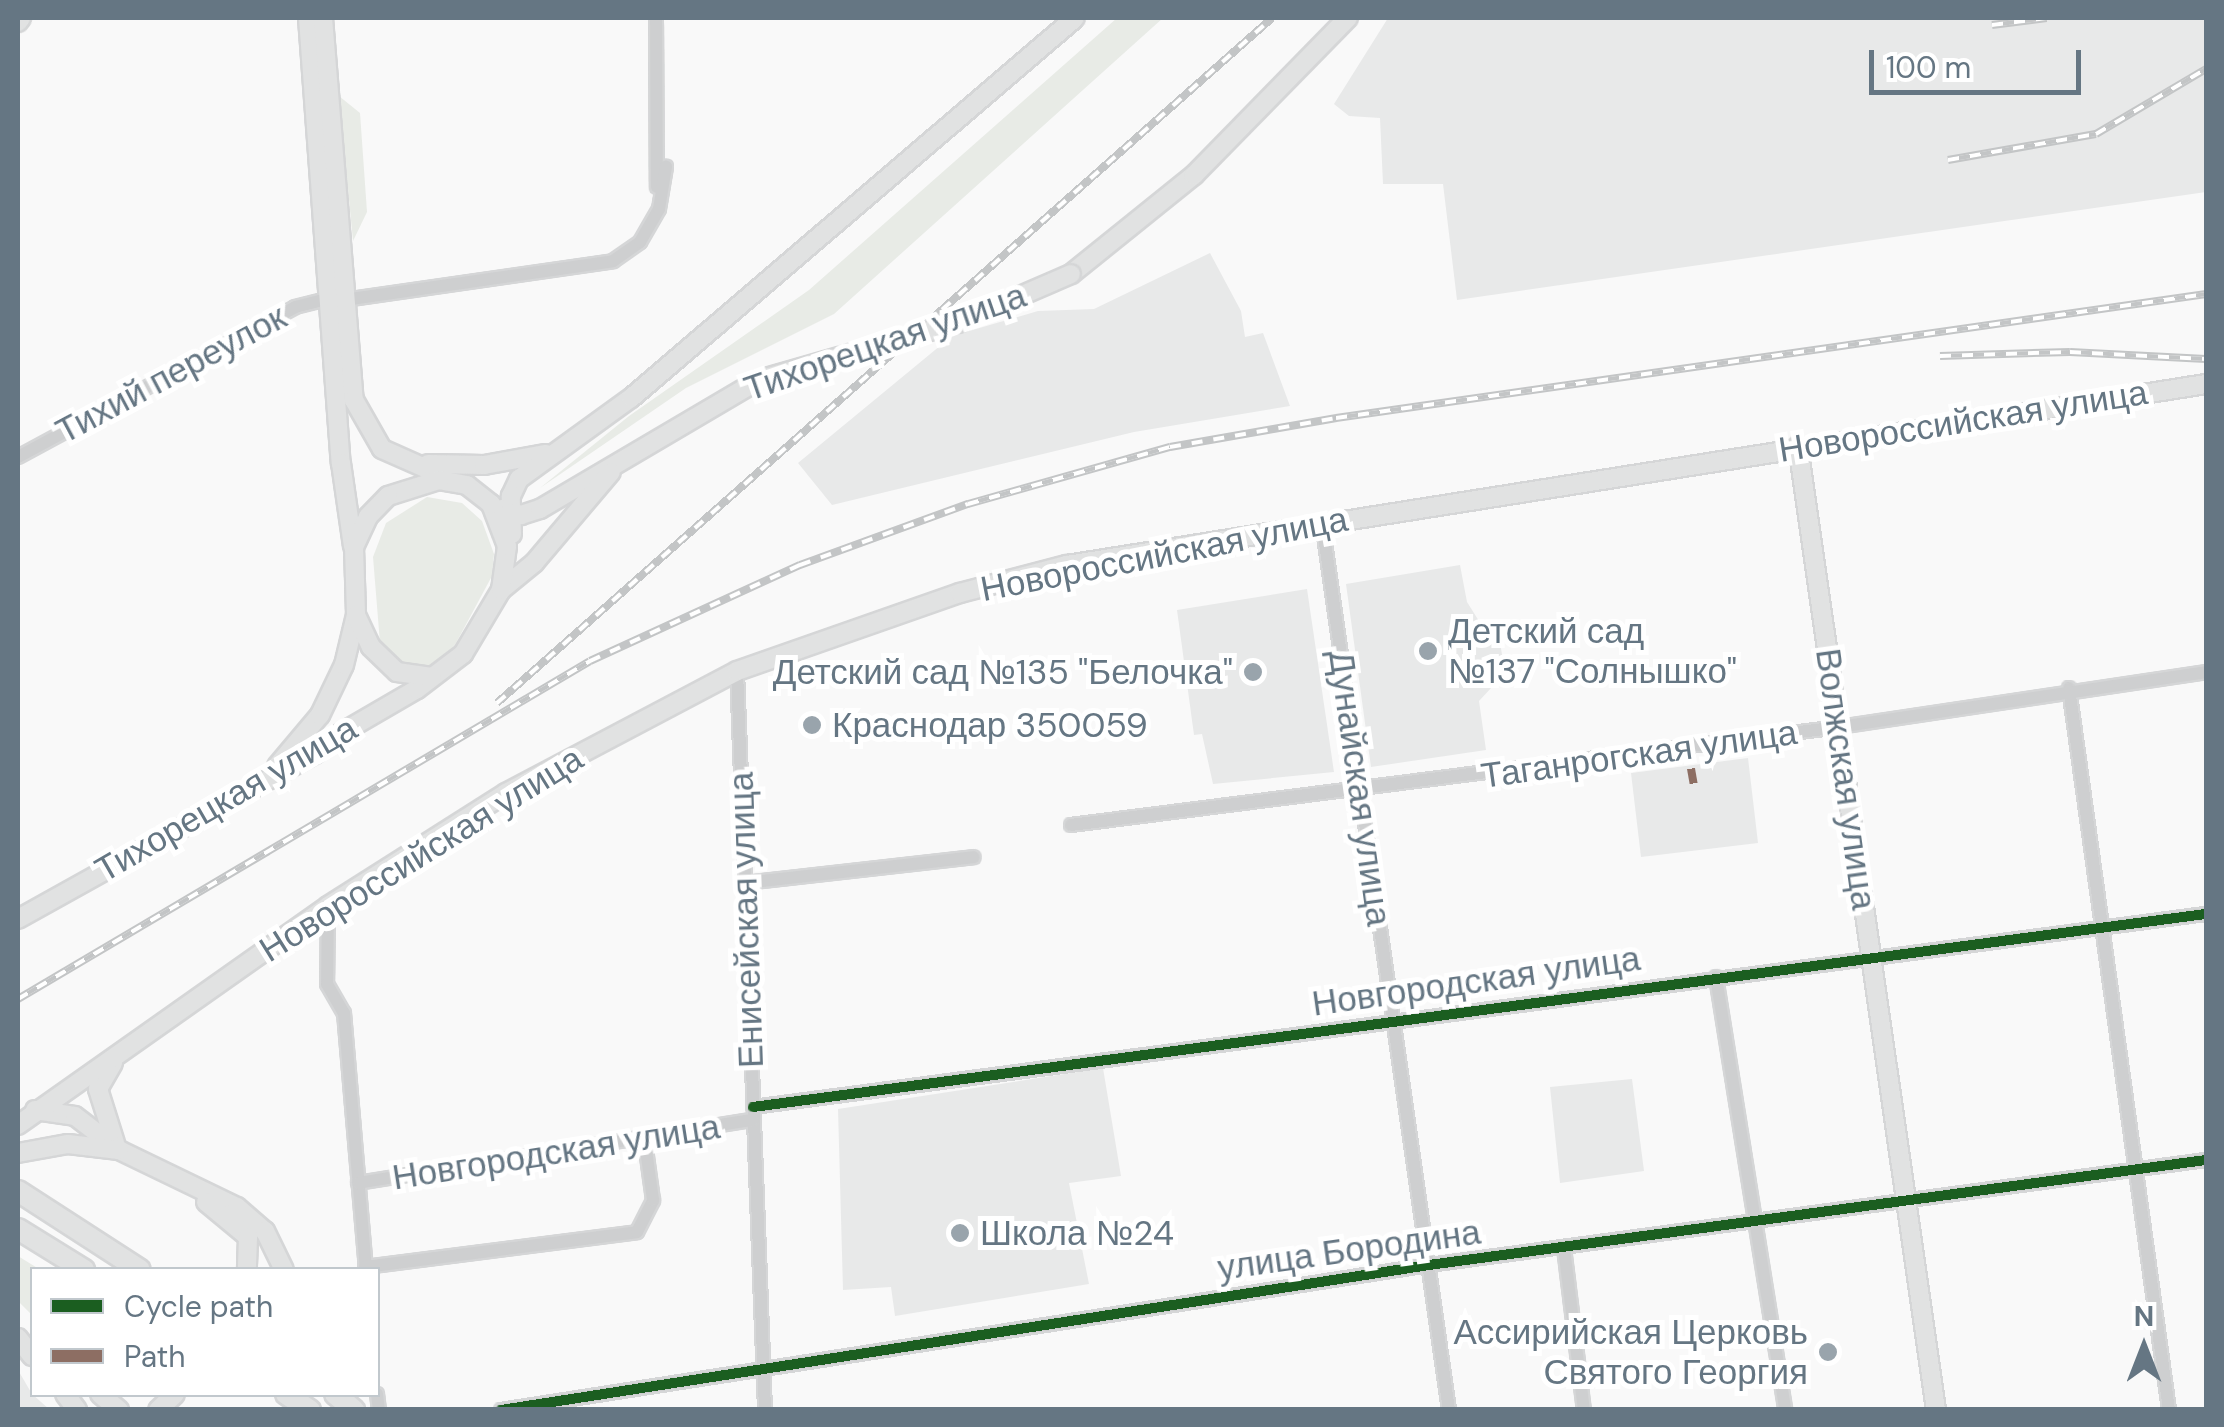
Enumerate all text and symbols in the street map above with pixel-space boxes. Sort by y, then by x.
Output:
scale bar [1874,30,2086,92]
text: 100 m [1886,48,1971,87]
street label: Тихорецкая улица [739,274,1031,410]
street label: Тихий переулок [49,296,293,452]
street label: Новороссийская улица [1776,371,2150,471]
street label: Новороссийская улица [977,498,1351,610]
place label: Детский сад №137 "Солнышко" [1448,610,1737,692]
marker: Детский сад №137 "Солнышко" [1417,640,1439,662]
street label: Волжская улица [1807,646,1885,912]
street label: Дунайская улица [1320,648,1400,928]
place label: Детский сад №135 "Белочка" [773,651,1233,693]
marker: Детский сад №135 "Белочка" [1242,661,1264,683]
place label: Краснодар 350059 [832,704,1148,746]
street label: Тихорецкая улица [88,707,364,891]
street label: Таганрогская улица [1478,711,1800,797]
marker: Краснодар 350059 [801,714,823,736]
street label: Новороссийская улица [252,737,590,971]
street label: Енисейская улица [720,771,772,1069]
street label: Новгородская улица [1309,937,1643,1025]
street label: Новгородская улица [389,1105,723,1199]
street label: улица Бородина [1215,1211,1483,1289]
place label: Школа №24 [980,1212,1174,1254]
marker: Школа №24 [949,1222,971,1244]
legend [30,1267,380,1397]
text: Cycle path [124,1287,273,1326]
north arrow [2094,1297,2194,1397]
text: N [2134,1298,2154,1335]
place label: Ассирийская Церковь Святого Георгия [1453,1311,1808,1393]
text: Path [124,1337,186,1376]
marker: Ассирийская Церковь Святого Георгия [1817,1341,1839,1363]

